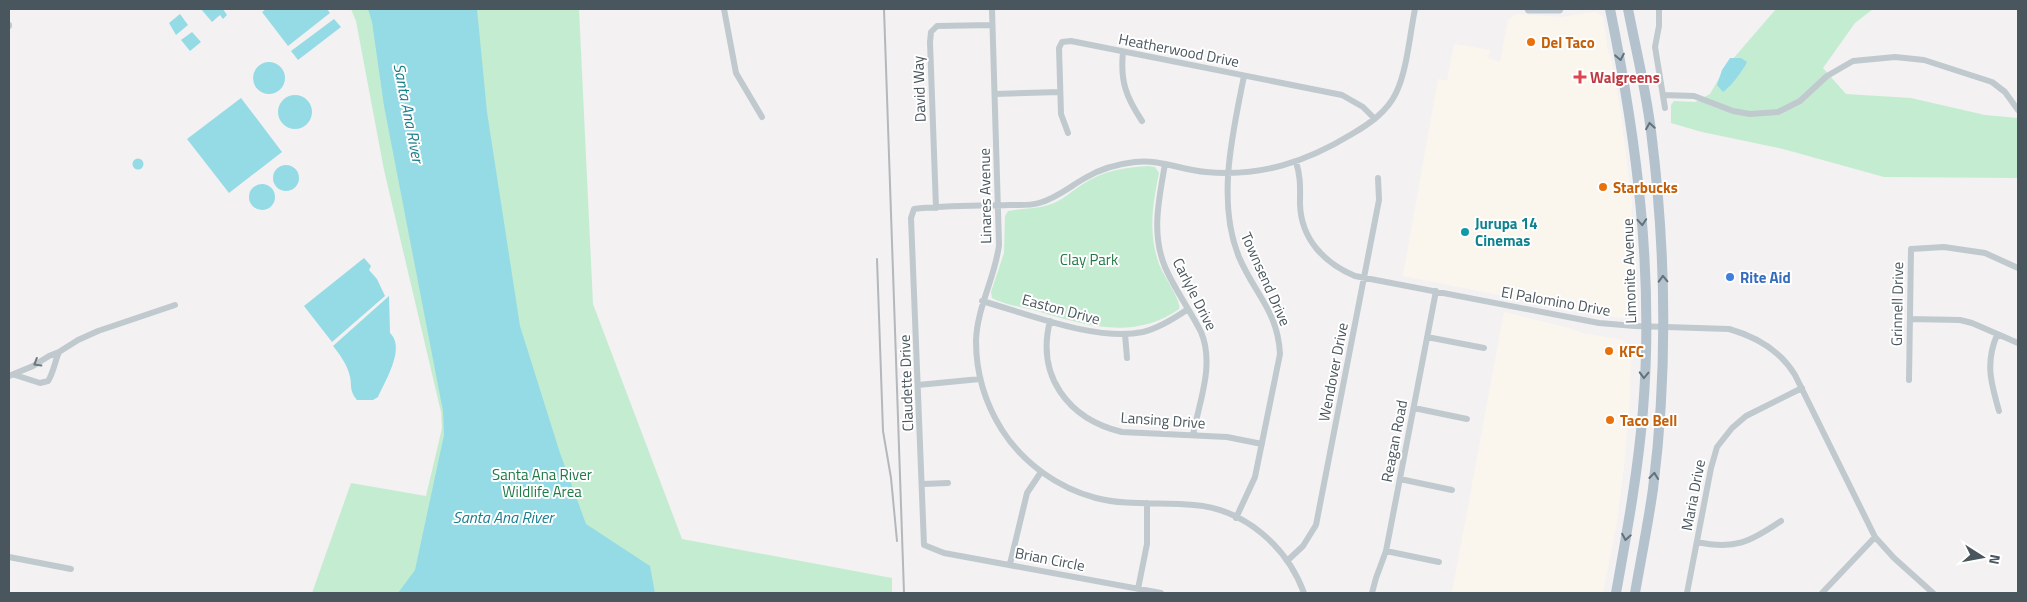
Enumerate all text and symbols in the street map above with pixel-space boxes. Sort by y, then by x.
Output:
street label: Heatherwood Drive [1117,27,1241,73]
place label: Del Taco [1541,31,1595,54]
marker: Del Taco [1525,36,1537,48]
one-way arrow [1614,52,1624,61]
street label: David Way [906,55,932,123]
water label: Santa Ana River [388,61,431,167]
place label: Walgreens [1590,66,1660,89]
marker: Walgreens [1574,71,1586,83]
one-way arrow [1646,122,1656,131]
street label: Linares Avenue [973,148,997,244]
place label: Starbucks [1613,176,1678,199]
marker: Starbucks [1597,181,1609,193]
place label: Jurupa 14 Cinemas [1475,212,1538,252]
street label: Limonite Avenue [1616,218,1642,324]
one-way arrow [1637,218,1648,226]
marker: Jurupa 14 Cinemas [1459,226,1471,238]
street label: Townsend Drive [1235,228,1297,330]
park label: Clay Park [1060,248,1118,271]
street label: Carlyle Drive [1167,254,1223,334]
street label: Grinnell Drive [1885,262,1909,346]
place label: Rite Aid [1740,266,1791,289]
marker: Rite Aid [1724,271,1736,283]
one-way arrow [1658,274,1669,282]
street label: El Palomino Drive [1500,280,1612,322]
street label: Easton Drive [1019,288,1103,330]
street label: Wendover Drive [1312,321,1354,423]
street label: Claudette Drive [893,334,919,432]
place label: KFC [1619,340,1644,363]
marker: KFC [1603,345,1615,357]
one-way arrow [34,357,43,367]
one-way arrow [1639,372,1649,380]
street label: Reagan Road [1375,398,1413,484]
street label: Lansing Drive [1120,406,1206,434]
place label: Taco Bell [1620,409,1677,432]
marker: Taco Bell [1604,414,1616,426]
street label: Maria Drive [1675,457,1711,533]
park label: Santa Ana River Wildlife Area [492,463,592,503]
one-way arrow [1648,472,1659,480]
water label: Santa Ana River [453,505,555,529]
one-way arrow [1622,532,1632,541]
north arrow [1957,532,2007,582]
street label: Brian Circle [1013,541,1087,577]
text: N [1984,553,2006,566]

